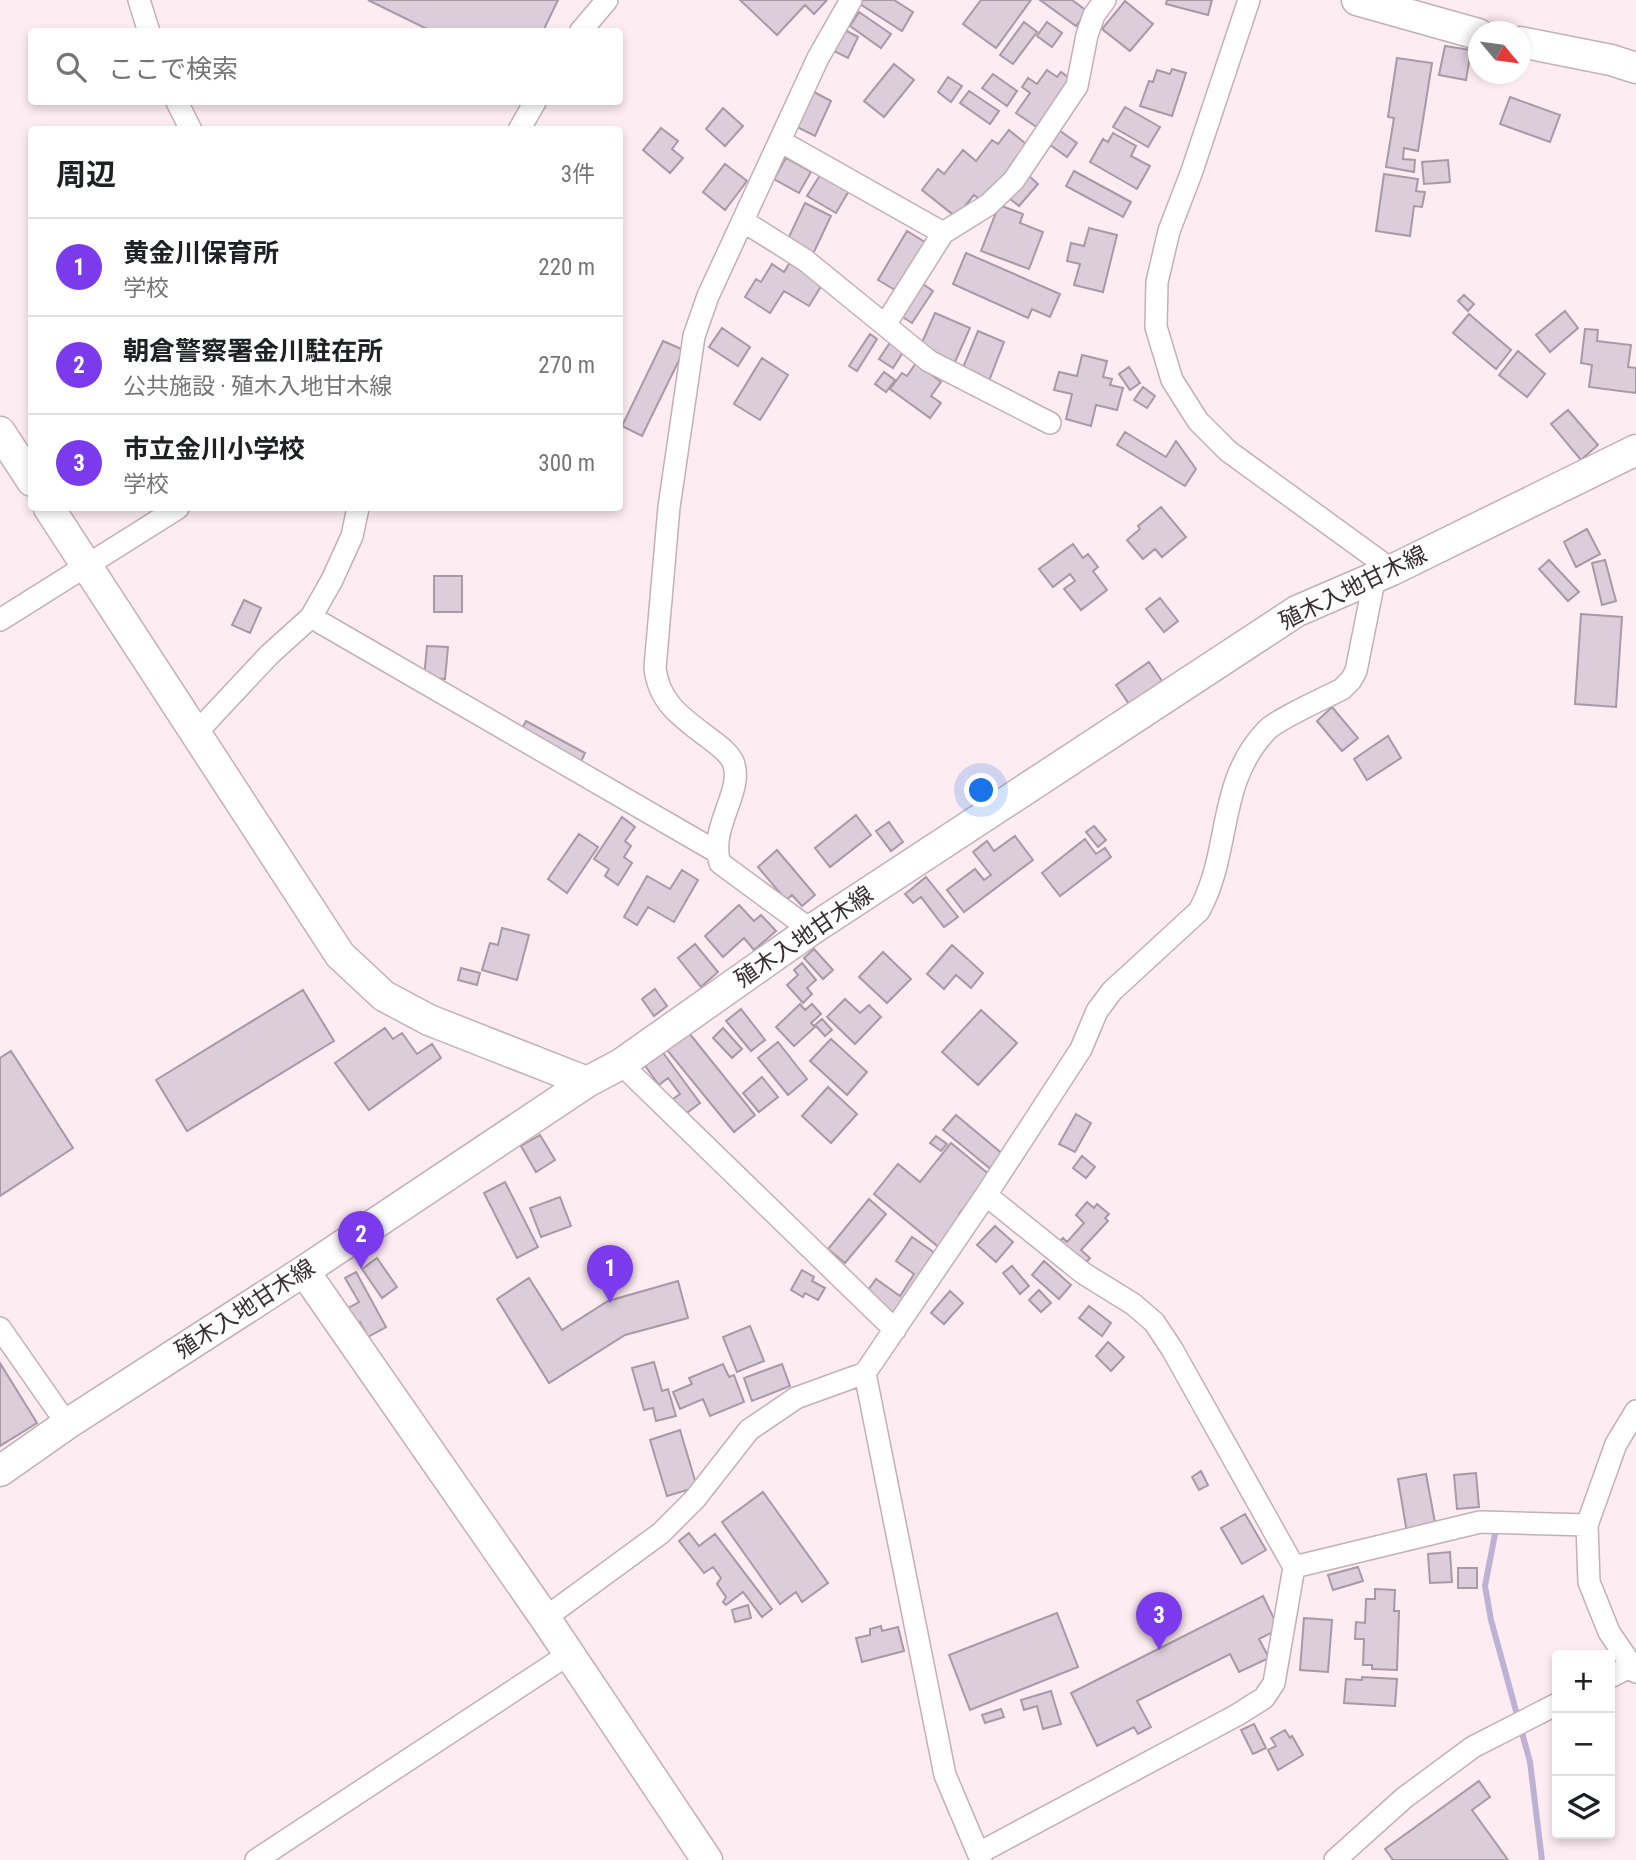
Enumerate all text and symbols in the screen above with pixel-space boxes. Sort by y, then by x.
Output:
north arrow [1468,21,1531,84]
search box [28,28,623,105]
icon: search [52,48,90,86]
text: ここで検索 [108,54,238,84]
text: 周辺 [56,157,116,192]
text: 3件 [561,161,595,188]
text: 黄金川保育所 [123,238,279,268]
text: 1 [73,254,85,281]
text: 220 m [538,254,595,281]
text: 学校 [123,275,169,302]
text: 朝倉警察署金川駐在所 [123,336,383,366]
text: 2 [73,352,85,379]
text: 270 m [538,352,595,379]
text: 公共施設 · 殖木入地甘木線 [123,373,392,400]
text: 市立金川小学校 [123,434,305,464]
text: 3 [73,450,85,477]
text: 300 m [538,450,595,477]
text: 学校 [123,471,169,498]
street label: 殖木入地甘木線 [1275,541,1431,635]
your location [964,773,998,807]
street label: 殖木入地甘木線 [730,881,878,993]
pin: 2 [338,1211,384,1269]
pin: 1 [587,1245,633,1303]
street label: 殖木入地甘木線 [170,1254,320,1364]
pin: 3 [1136,1592,1182,1650]
map controls [1552,1650,1615,1839]
button: + [1552,1650,1615,1713]
button: − [1552,1713,1615,1776]
button: layers [1552,1776,1615,1839]

